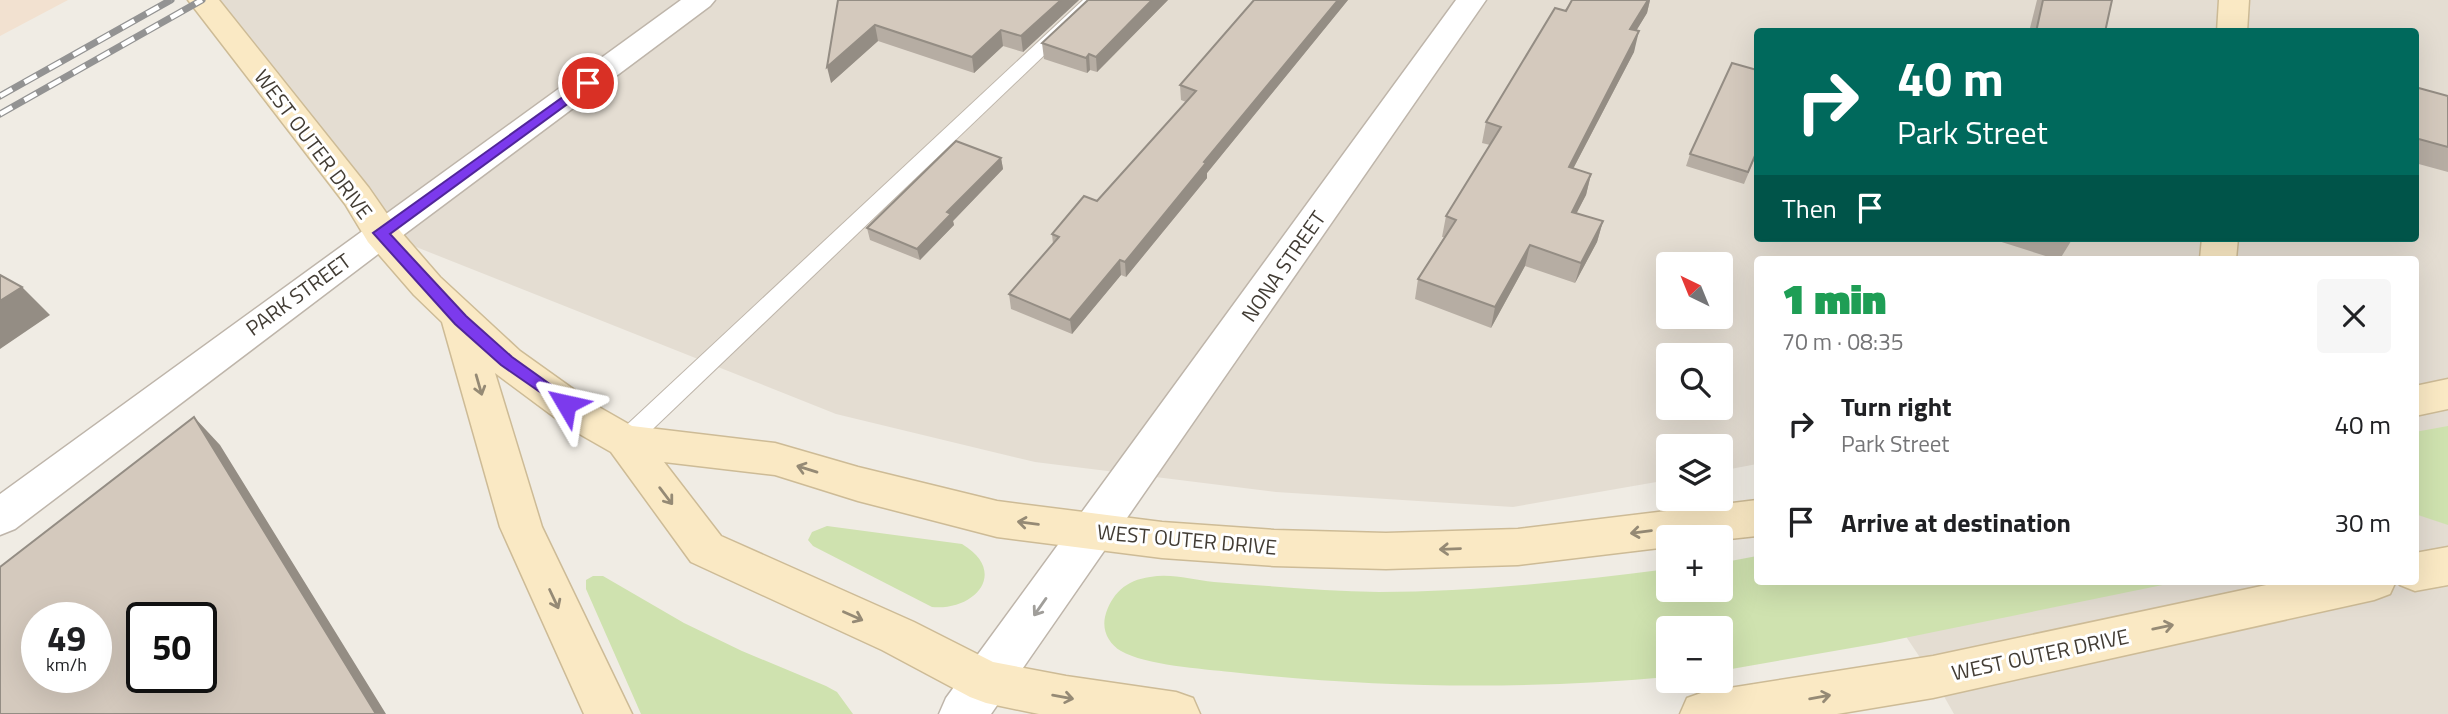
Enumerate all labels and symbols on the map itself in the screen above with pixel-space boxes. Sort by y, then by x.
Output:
pin [558,53,618,113]
street label: WEST OUTER DRIVE [247,62,381,226]
street label: NONA STREET [1233,204,1333,328]
street label: PARK STREET [239,245,357,343]
north arrow [1656,252,1732,329]
position arrow [529,367,603,441]
one-way arrow [474,374,487,396]
one-way arrow [797,461,819,474]
one-way arrow [659,486,673,505]
street label: WEST OUTER DRIVE [1096,515,1278,563]
one-way arrow [1017,516,1040,529]
one-way arrow [1630,525,1652,538]
one-way arrow [1439,542,1462,555]
one-way arrow [548,588,562,609]
one-way arrow [1033,597,1047,616]
speed limit sign: 50 [126,602,217,693]
one-way arrow [841,610,863,623]
street label: WEST OUTER DRIVE [1948,620,2132,688]
one-way arrow [2151,620,2174,633]
one-way arrow [1808,690,1831,703]
one-way arrow [1051,691,1074,705]

